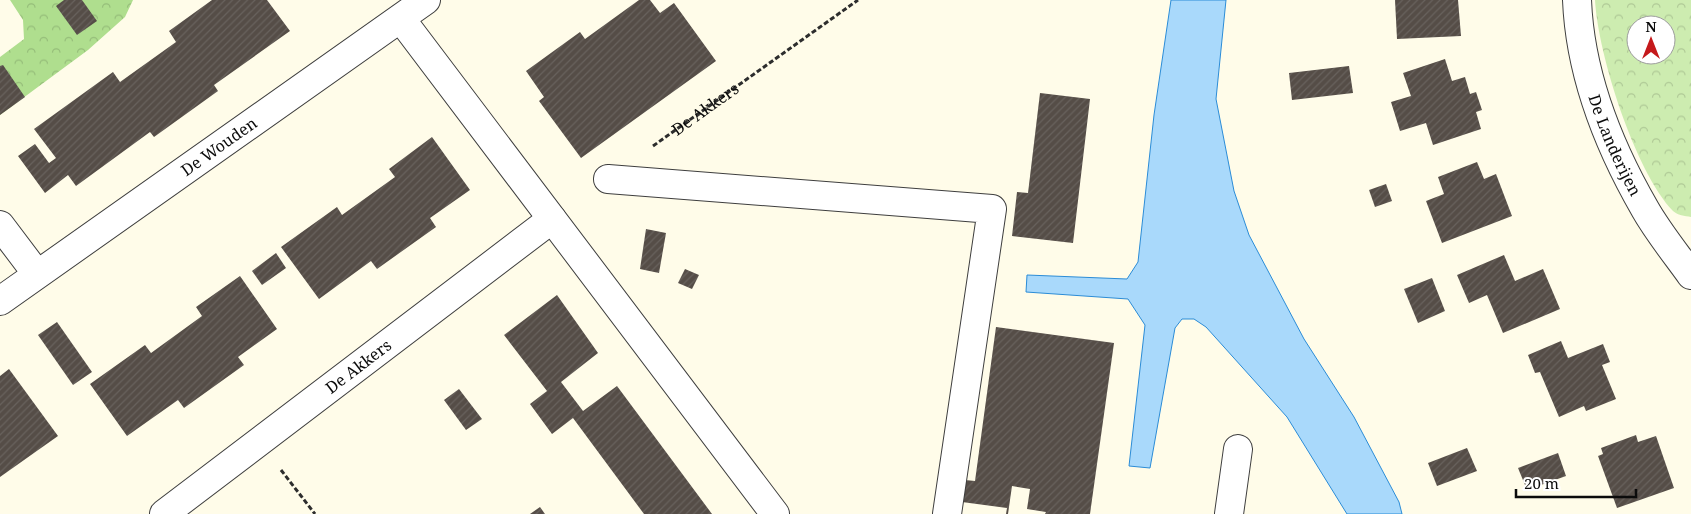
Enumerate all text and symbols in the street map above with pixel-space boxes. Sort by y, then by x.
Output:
north arrow [1626,15,1676,65]
text: N [1645,17,1657,36]
street label: De Akkers [667,77,743,140]
street label: De Landerijen [1583,92,1646,200]
street label: De Wouden [176,112,261,181]
street label: De Akkers [321,334,396,399]
scale bar [1516,466,1636,498]
text: 20 m [1524,473,1559,493]

